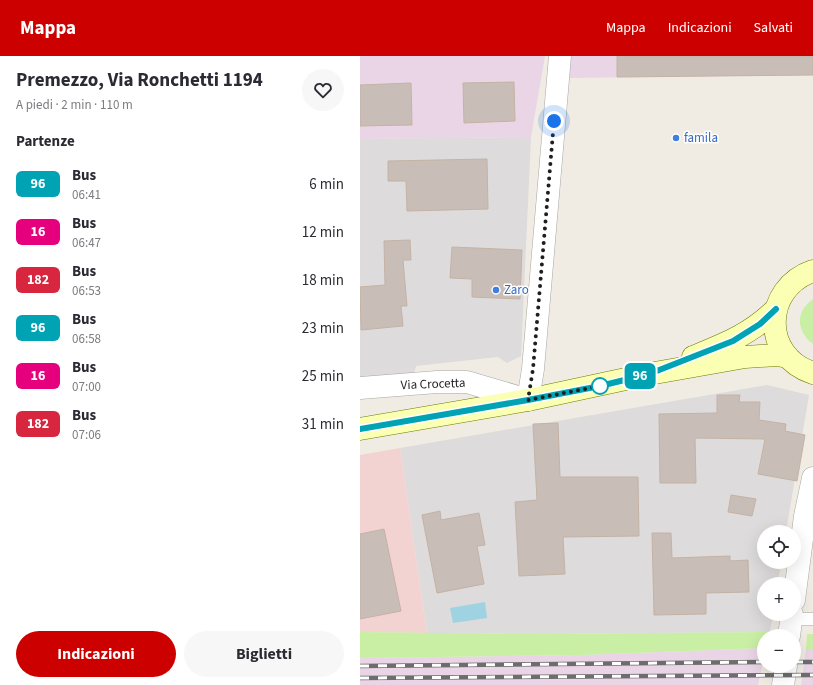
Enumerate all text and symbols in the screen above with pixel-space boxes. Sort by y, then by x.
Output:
text: Mappa [20,15,76,42]
text: Mappa [606,18,646,38]
text: Indicazioni [668,18,732,38]
text: Salvati [754,18,793,38]
text: Premezzo, Via Ronchetti 1194 [16,67,263,94]
button: heart [302,69,344,111]
text: A piedi · 2 min · 110 m [16,96,133,114]
your location [544,111,564,131]
place label: famila [684,129,718,147]
text: Partenze [16,131,75,152]
marker: famila [671,133,681,143]
text: Bus [72,165,96,186]
text: 96 [31,174,45,194]
text: 6 min [309,174,344,195]
text: 06:41 [72,186,101,204]
text: Bus [72,213,96,234]
text: 16 [31,222,45,242]
text: 12 min [302,222,344,243]
text: 06:47 [72,234,101,252]
text: Bus [72,261,96,282]
text: 182 [27,270,49,290]
text: 18 min [302,270,344,291]
place label: Zaro [504,281,529,299]
text: 06:53 [72,282,101,300]
marker: Zaro [491,285,501,295]
text: Bus [72,309,96,330]
text: 96 [31,318,45,338]
text: 23 min [302,318,344,339]
text: 06:58 [72,330,101,348]
text: Bus [72,357,96,378]
line badge: 96 [622,363,658,389]
text: 16 [31,366,45,386]
text: 25 min [302,366,344,387]
text: 96 [633,366,647,386]
street label: Via Crocetta [400,374,466,394]
unlabelled marker [591,377,609,395]
text: 07:00 [72,378,101,396]
text: Bus [72,405,96,426]
text: 182 [27,414,49,434]
text: 31 min [302,414,344,435]
text: 07:06 [72,426,101,444]
map controls [757,525,801,673]
button: locate [757,525,801,569]
button: + [757,577,801,621]
button: − [757,629,801,673]
button: Indicazioni [16,631,176,677]
button: Biglietti [184,631,344,677]

